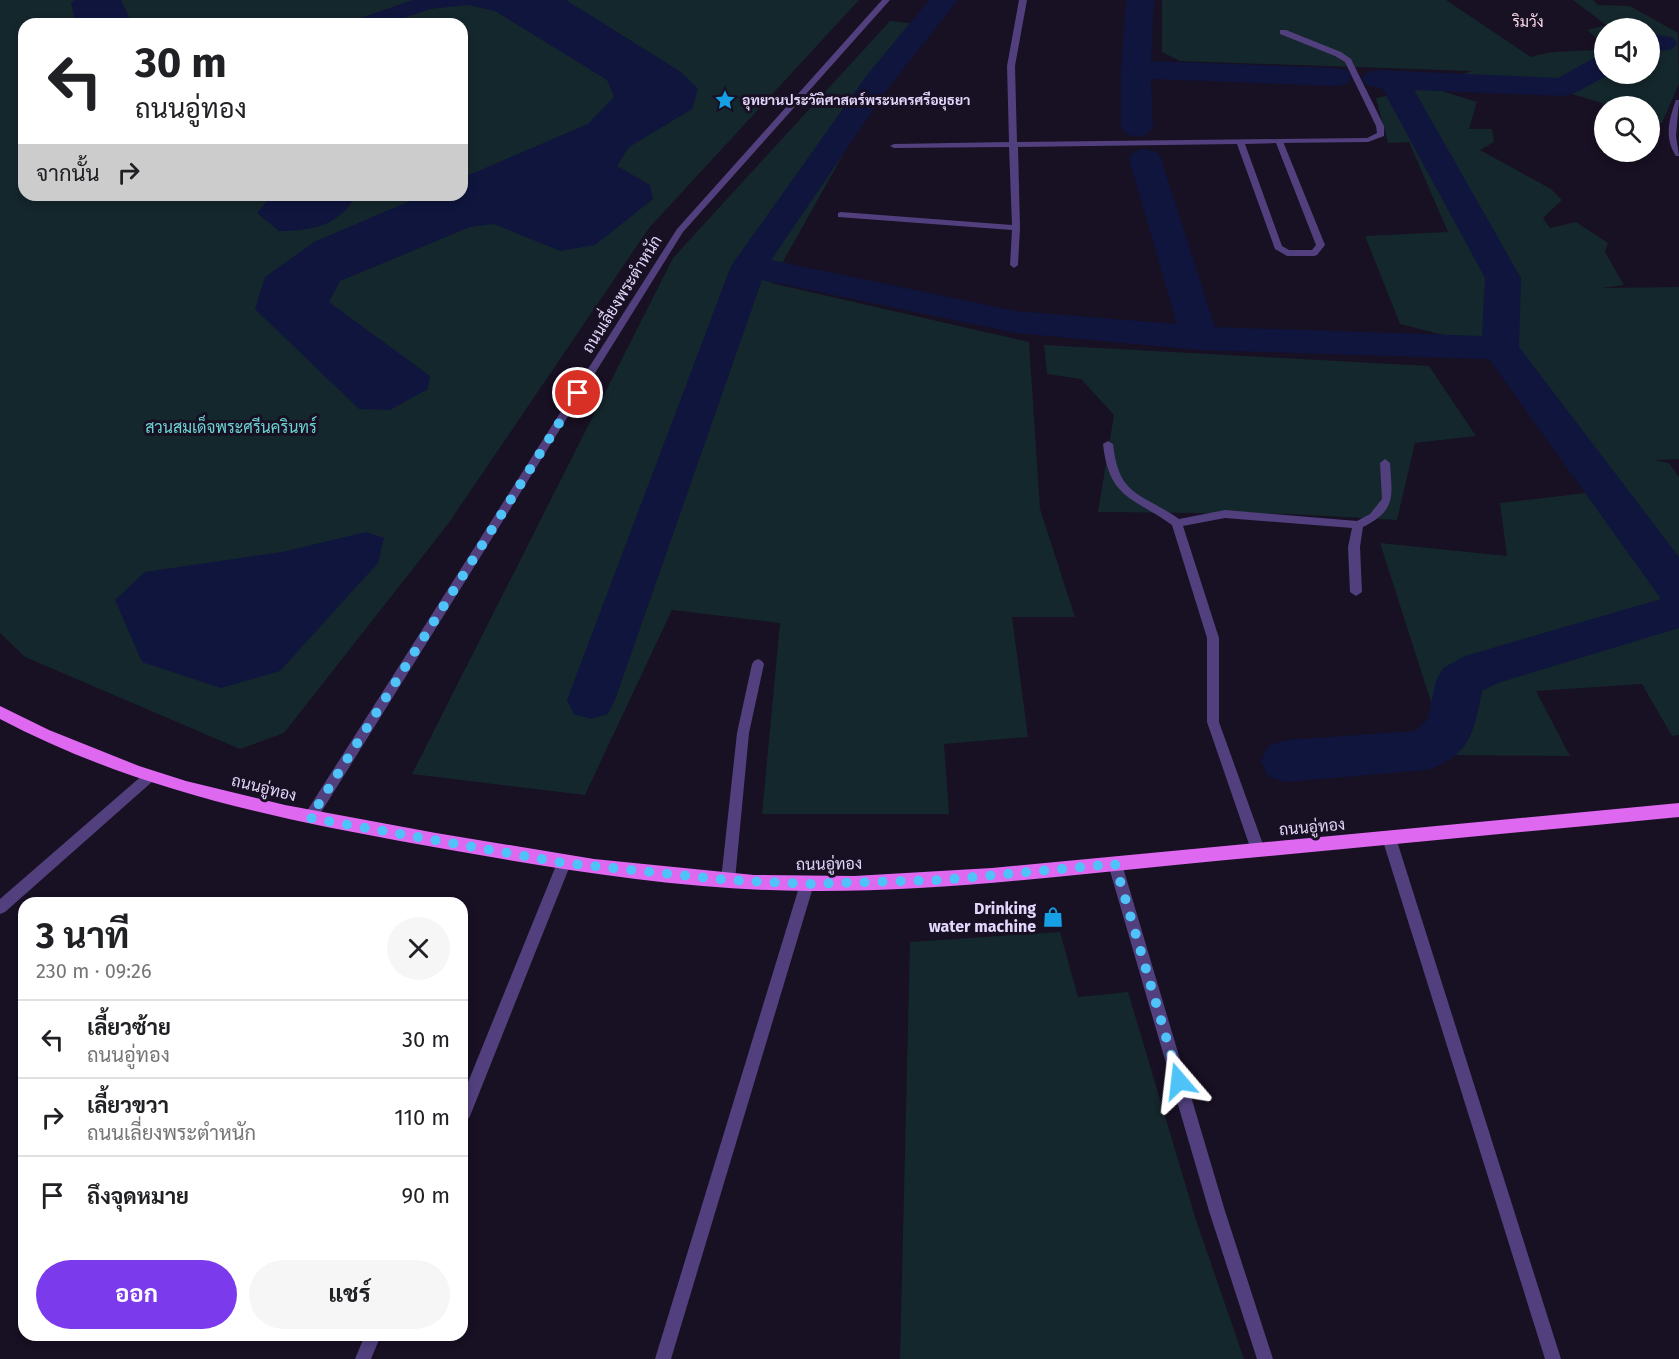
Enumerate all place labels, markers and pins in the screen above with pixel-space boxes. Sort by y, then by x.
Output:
place icon: อุทยานประวัติศาสตร์พระนครศรีอยุธยา [713,88,737,112]
place label: อุทยานประวัติศาสตร์พระนครศรีอยุธยา [742,91,970,111]
pin [552,367,603,418]
place label: Drinking water machine [929,899,1036,936]
shop icon: Drinking water machine [1041,905,1065,929]

